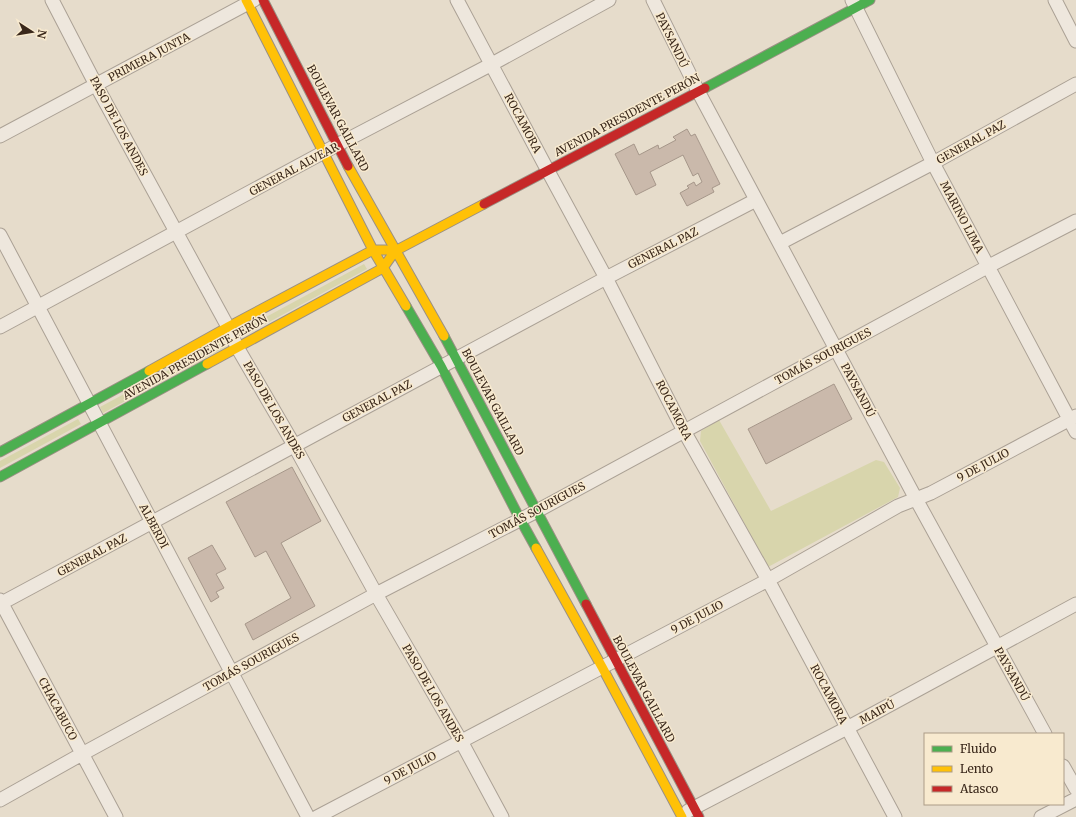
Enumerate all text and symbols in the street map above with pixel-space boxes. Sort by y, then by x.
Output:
street label: PAYSANDÚ [653,10,691,70]
north arrow [12,12,52,52]
text: N [34,28,50,40]
street label: PRIMERA JUNTA [106,29,193,84]
street label: BOULEVAR GAILLARD [304,62,372,174]
street label: AVENIDA PRESIDENTE PERÓN [551,70,703,160]
street label: PASO DE LOS ANDES [87,74,151,178]
street label: ROCAMORA [501,91,545,155]
street label: GENERAL PAZ [934,117,1008,167]
street label: GENERAL ALVEAR [247,139,342,199]
street label: MARINO LIMA [937,179,987,256]
street label: GENERAL PAZ [626,224,700,272]
street label: AVENIDA PRESIDENTE PERÓN [119,311,270,403]
street label: TOMÁS SOURIGUES [772,324,874,387]
street label: BOULEVAR GAILLARD [459,346,527,458]
street label: PASO DE LOS ANDES [240,359,308,462]
street label: PAYSANDÚ [838,360,878,420]
street label: GENERAL PAZ [340,377,414,425]
street label: ROCAMORA [653,378,695,443]
street label: 9 DE JULIO [954,445,1012,485]
street label: TOMÁS SOURIGUES [486,478,588,541]
street label: ALBERDI [136,500,172,551]
street label: GENERAL PAZ [55,531,129,579]
street label: 9 DE JULIO [668,597,726,637]
street label: TOMÁS SOURIGUES [201,630,302,694]
street label: BOULEVAR GAILLARD [610,633,678,745]
street label: PASO DE LOS ANDES [399,642,467,745]
street label: PAYSANDÚ [991,645,1033,703]
street label: ROCAMORA [807,662,851,726]
street label: CHACABUCO [36,675,80,743]
street label: MAIPÚ [857,697,897,727]
legend [924,733,1064,805]
text: Fluido [960,741,997,756]
street label: 9 DE JULIO [381,748,439,788]
text: Lento [960,761,993,776]
text: Atasco [959,781,998,796]

